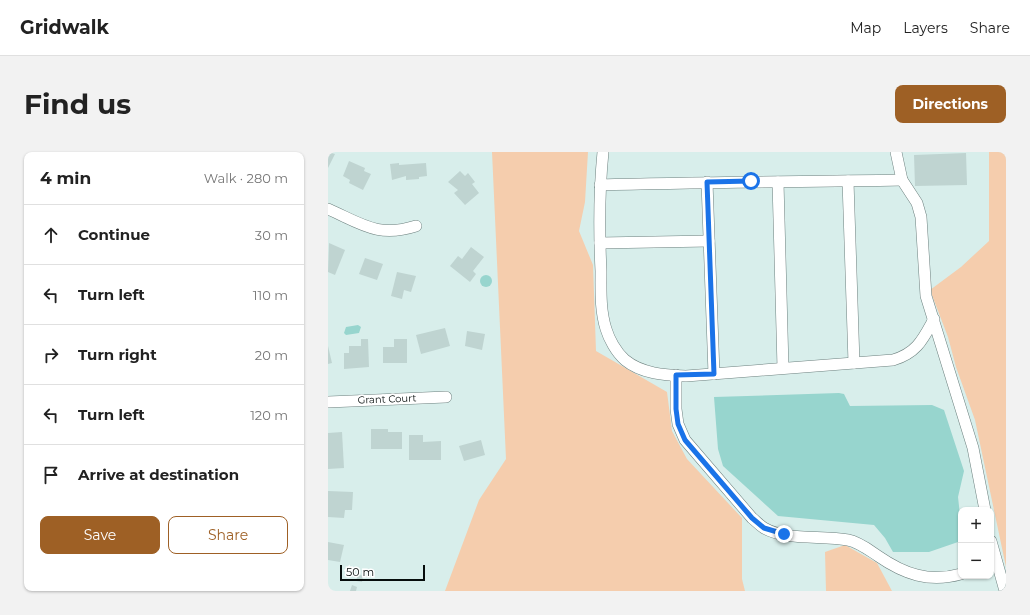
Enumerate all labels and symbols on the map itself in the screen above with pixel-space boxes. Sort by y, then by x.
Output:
route start [742,172,760,190]
street label: Grant Court [357,391,417,407]
route end [775,525,793,543]
scale bar [340,563,425,582]

